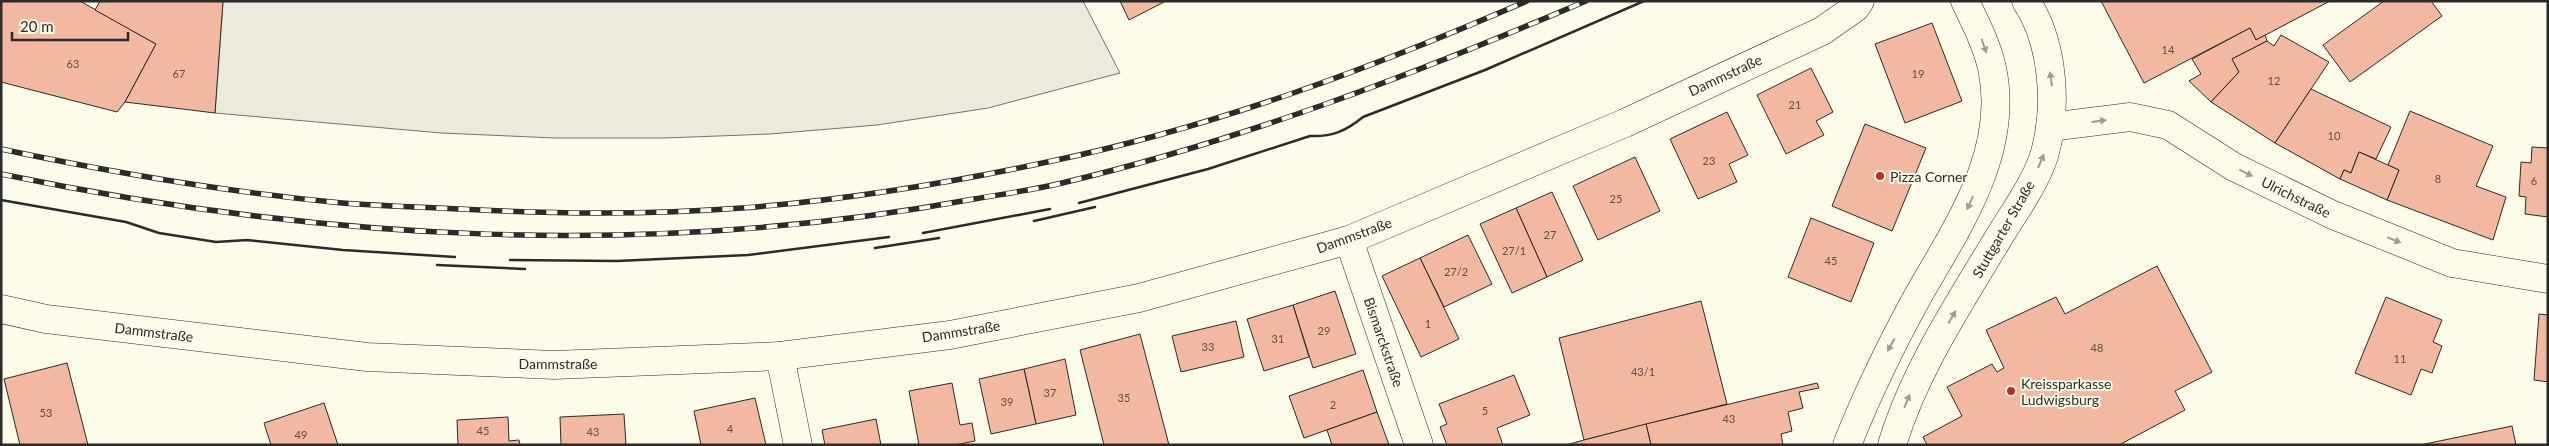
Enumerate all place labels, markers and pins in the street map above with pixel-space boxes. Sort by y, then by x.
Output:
place label: Pizza Corner [1890,168,1967,185]
marker: Pizza Corner [1874,170,1886,182]
place label: Kreissparkasse Ludwigsburg [2021,375,2111,408]
marker: Kreissparkasse Ludwigsburg [2005,385,2017,397]

